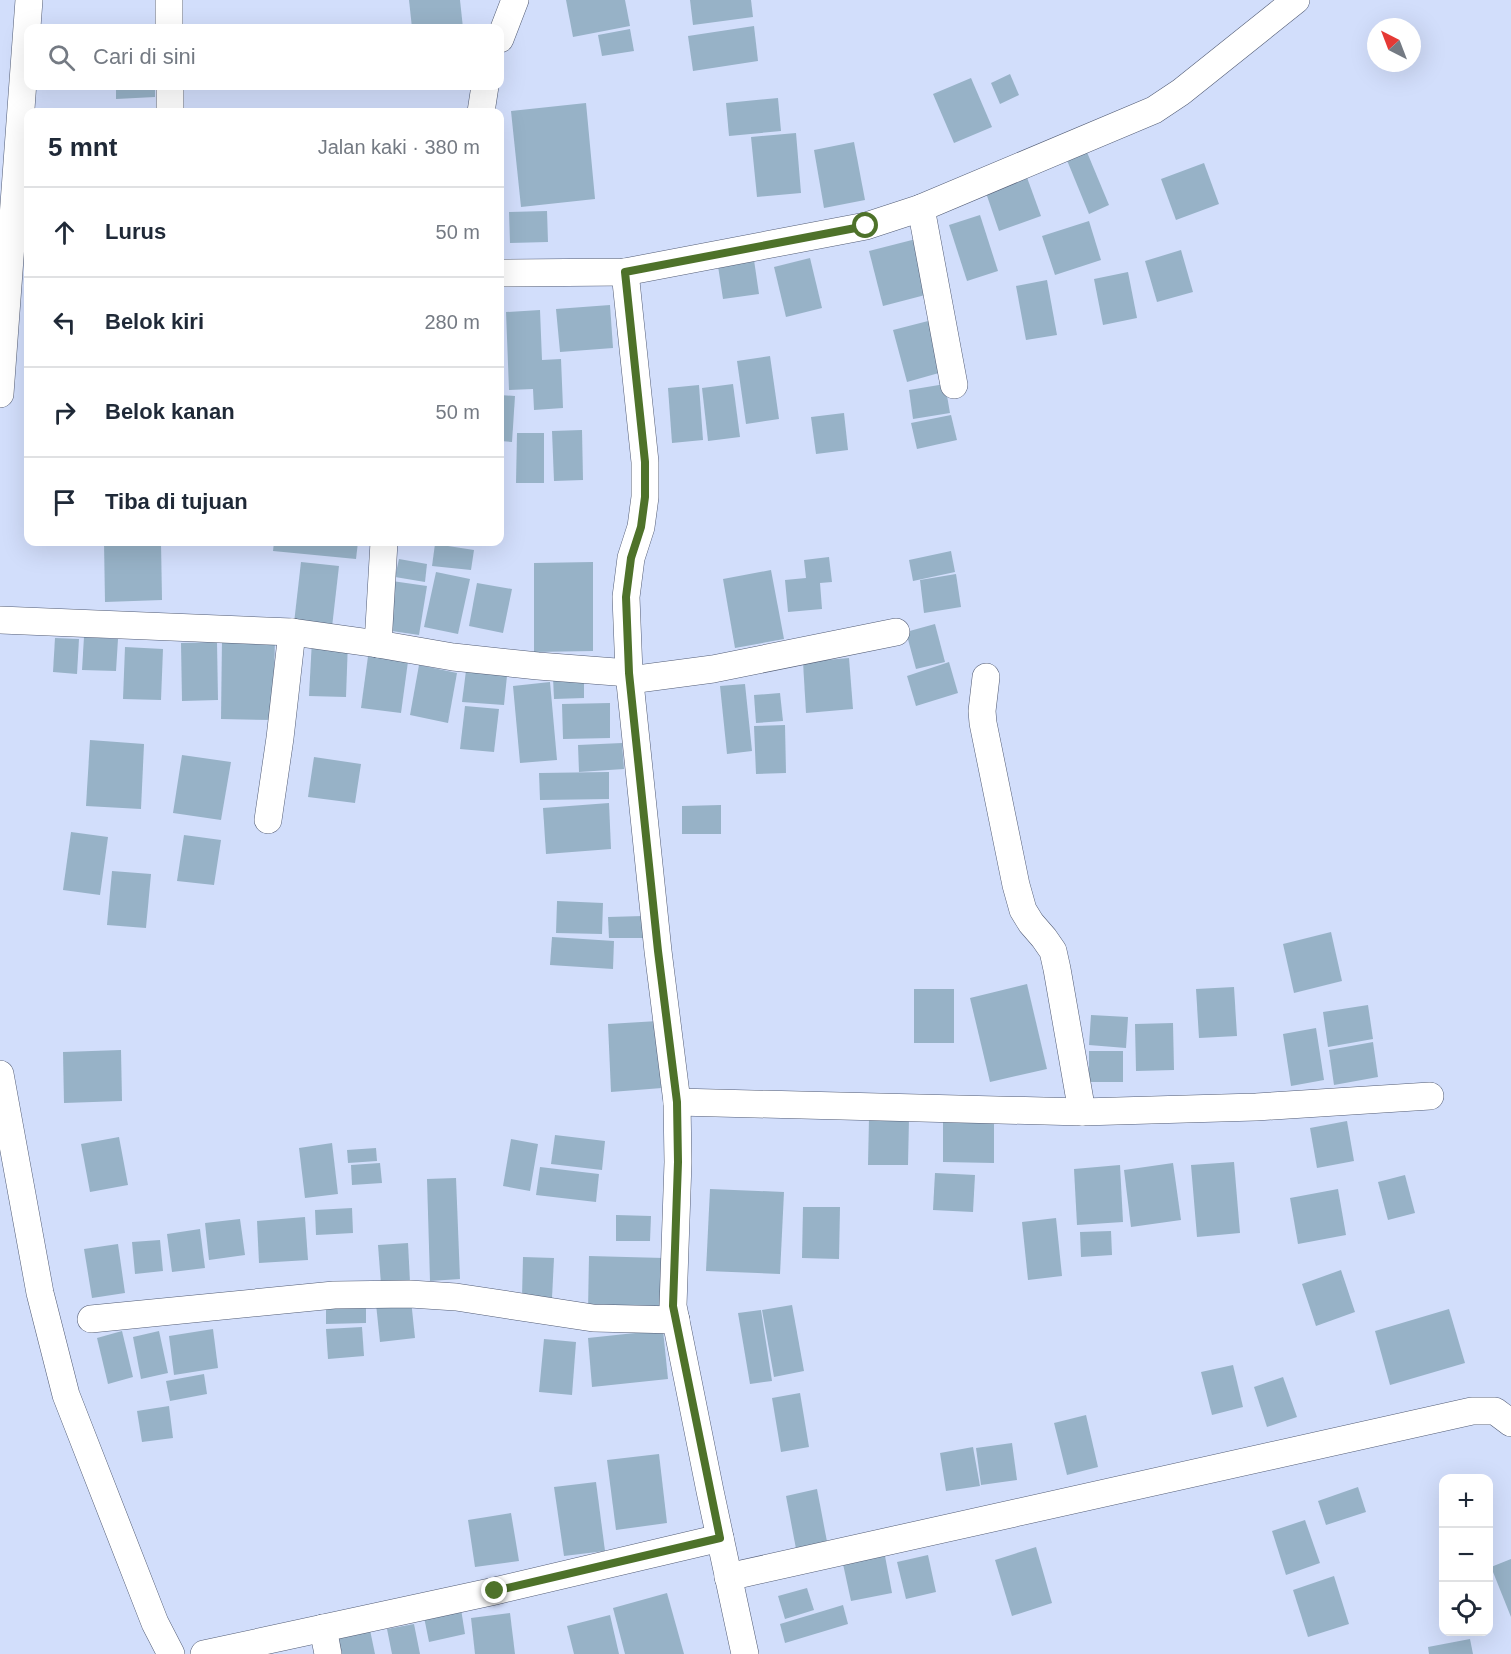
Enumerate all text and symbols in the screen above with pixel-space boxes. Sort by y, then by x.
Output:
north arrow [1367,18,1421,72]
search box [24,24,504,90]
icon: search [45,41,78,74]
text: Cari di sini [93,44,196,69]
text: 5 mnt [48,132,117,162]
text: Jalan kaki · 380 m [318,136,480,158]
route start [852,212,878,238]
icon: ahead [48,216,81,249]
text: Lurus [105,219,166,244]
text: 50 m [436,221,480,243]
icon: left [48,306,81,339]
text: Belok kiri [105,309,204,334]
text: 280 m [424,311,480,333]
icon: right [48,396,81,429]
text: Belok kanan [105,399,235,424]
text: 50 m [436,401,480,423]
icon: arrive [48,486,81,519]
text: Tiba di tujuan [105,489,248,514]
map controls [1439,1474,1493,1636]
button: + [1439,1474,1493,1528]
button: − [1439,1528,1493,1582]
route end [481,1577,507,1603]
button: locate [1439,1582,1493,1636]

